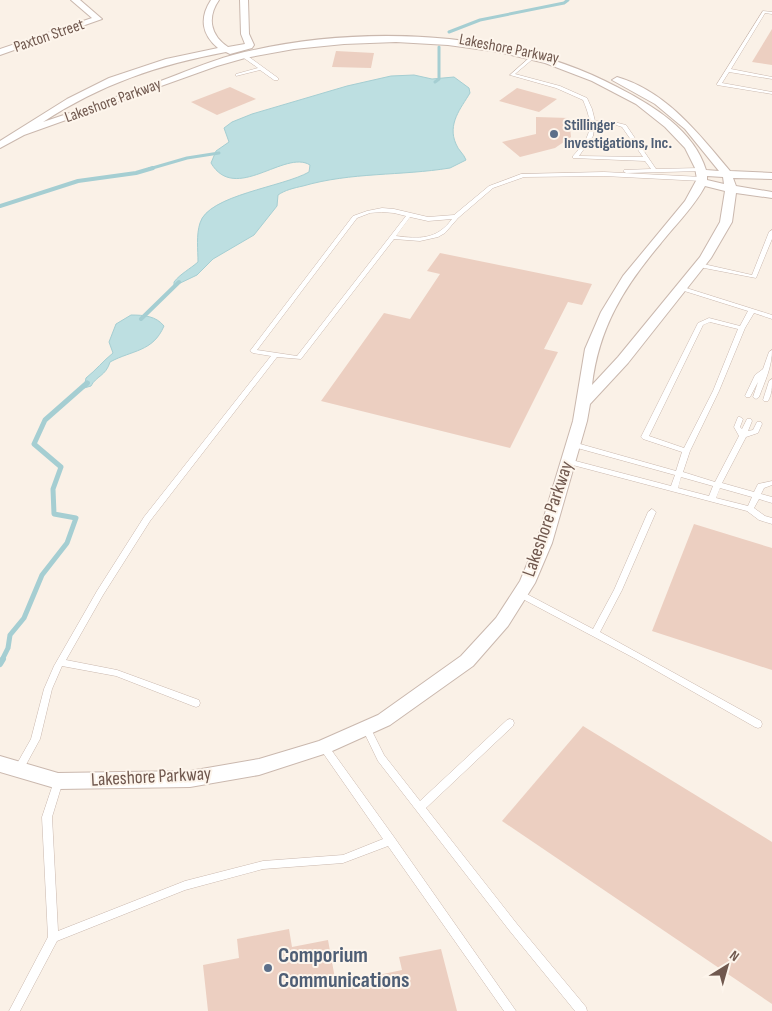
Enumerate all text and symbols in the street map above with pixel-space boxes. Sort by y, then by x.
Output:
street label: Paxton Street [11,15,87,57]
street label: Lakeshore Parkway [457,30,561,68]
street label: Lakeshore Parkway [62,75,164,127]
place label: Stillinger Investigations, Inc. [564,116,672,153]
marker: Stillinger Investigations, Inc. [548,128,560,140]
street label: Lakeshore Parkway [518,458,579,580]
street label: Lakeshore Parkway [90,762,212,792]
north arrow [702,941,752,991]
place label: Comporium Communications [278,942,409,994]
text: N [726,947,743,965]
marker: Comporium Communications [262,962,274,974]

